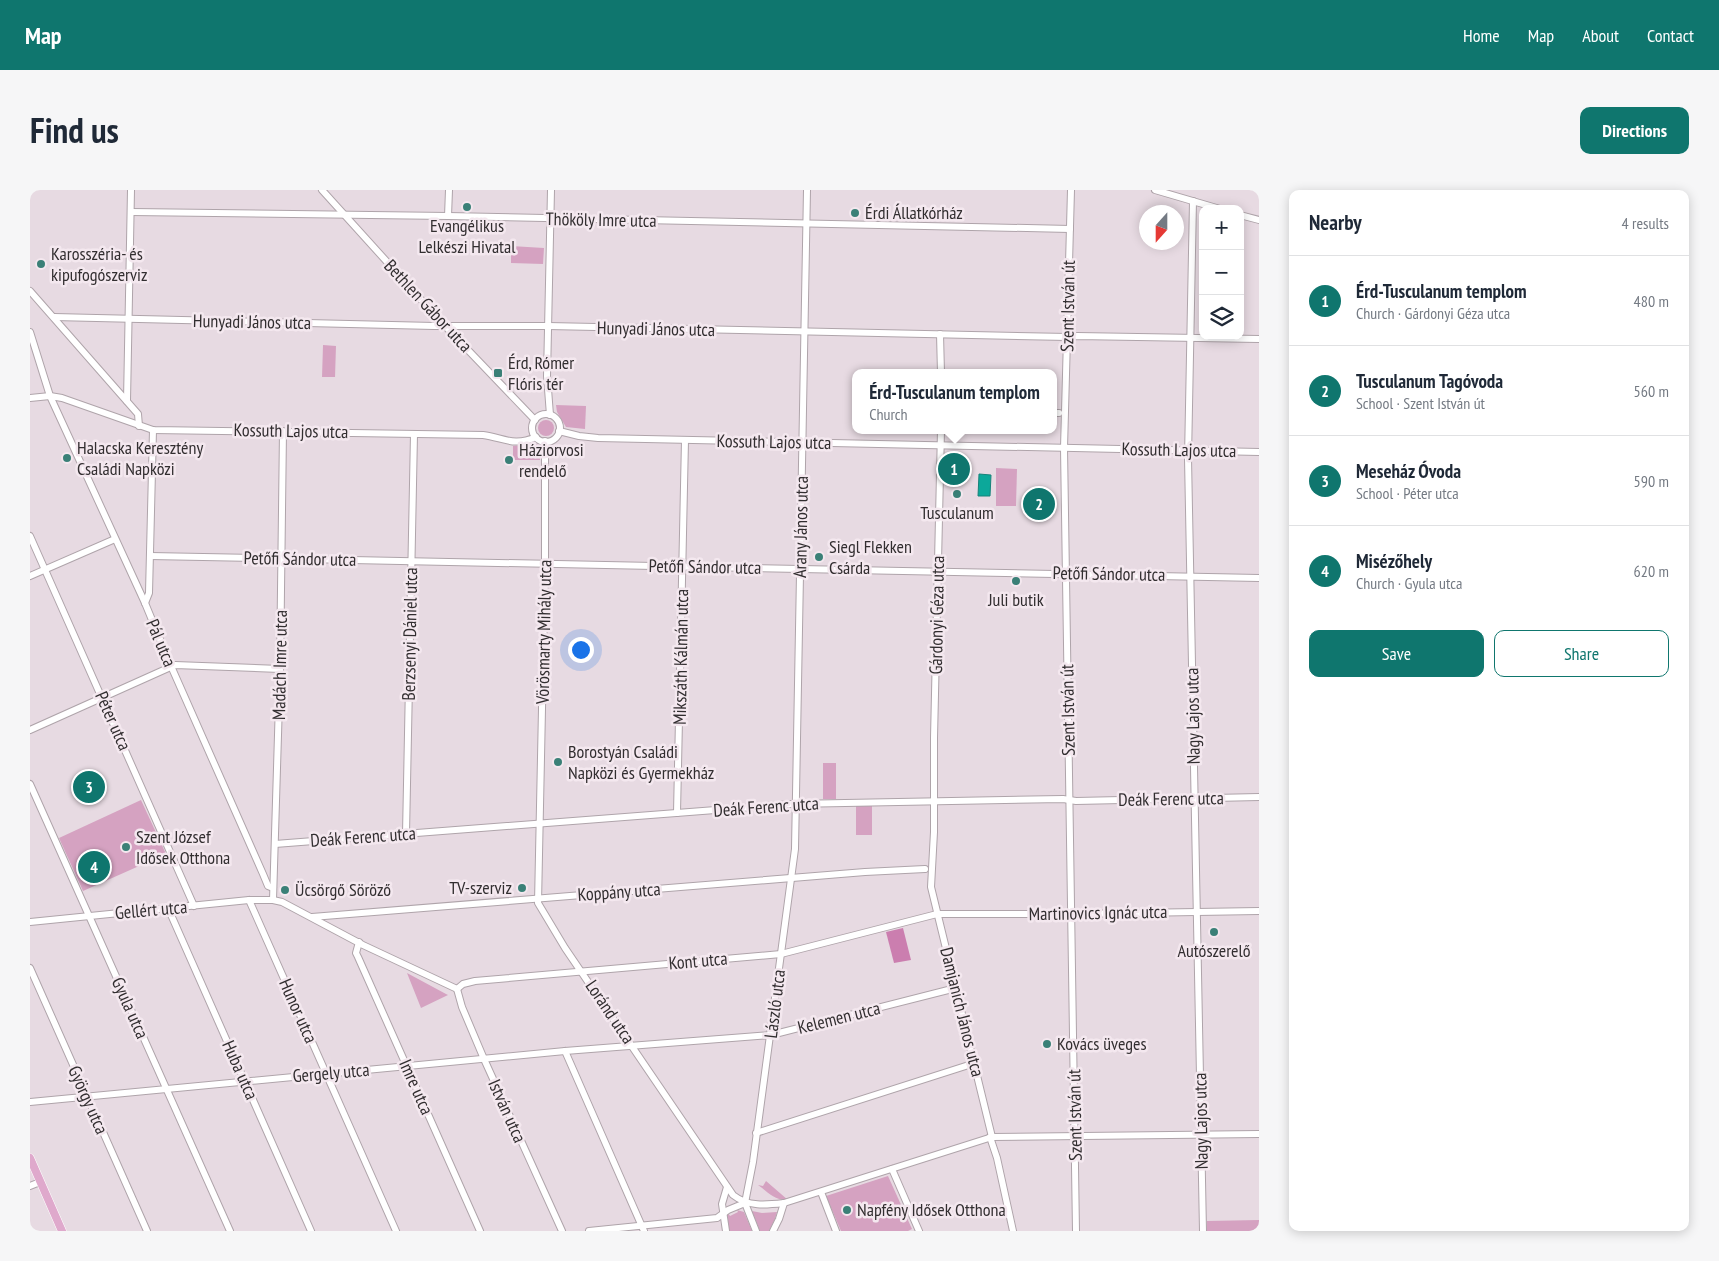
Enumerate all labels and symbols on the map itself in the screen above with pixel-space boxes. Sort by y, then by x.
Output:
marker: Evangélikus Lelkészi Hivatal [461,201,473,213]
place label: Érdi Állatkórház [865,201,963,224]
north arrow [1139,205,1184,250]
street label: Thököly Imre utca [545,207,657,232]
marker: Érdi Állatkórház [849,207,861,219]
place label: Evangélikus Lelkészi Hivatal [419,214,516,258]
place label: Karosszéria- és kipufogószerviz [51,242,147,286]
street label: Bethlen Gábor utca [379,254,477,357]
marker: Karosszéria- és kipufogószerviz [35,258,47,270]
street label: Szent István út [1055,260,1080,352]
street label: Hunyadi János utca [193,309,311,334]
street label: Hunyadi János utca [597,316,715,341]
place label: Érd, Rómer Flóris tér [508,351,574,395]
marker: Érd, Rómer Flóris tér [492,367,504,379]
street label: Kossuth Lajos utca [233,418,349,443]
street label: Kossuth Lajos utca [716,429,832,454]
place label: Halacska Keresztény Családi Napközi [77,436,203,480]
street label: Kossuth Lajos utca [1121,437,1237,462]
place label: Háziorvosi rendelő [519,438,584,482]
pin: 1 [938,450,970,488]
marker: Halacska Keresztény Családi Napközi [61,452,73,464]
marker: Háziorvosi rendelő [503,454,515,466]
street label: Arany János utca [788,476,813,578]
pin: 2 [1023,485,1055,523]
marker: Tusculanum [951,488,963,500]
place label: Tusculanum [920,501,994,524]
place label: Siegl Flekken Csárda [829,535,912,579]
street label: Petőfi Sándor utca [243,546,357,571]
marker: Siegl Flekken Csárda [813,551,825,563]
street label: Petőfi Sándor utca [648,554,762,579]
street label: Gárdonyi Géza utca [924,555,949,675]
street label: Vörösmarty Mihály utca [531,560,556,705]
street label: Petőfi Sándor utca [1052,561,1166,586]
street label: Berzsenyi Dániel utca [397,567,422,701]
marker: Juli butik [1010,575,1022,587]
place label: Juli butik [987,588,1044,611]
street label: Mikszáth Kálmán utca [668,589,693,725]
street label: Madách Imre utca [267,610,292,720]
street label: Pál utca [141,615,182,670]
your location [568,637,594,663]
street label: Szent István út [1055,664,1080,756]
street label: Nagy Lajos utca [1180,667,1205,765]
street label: Péter utca [90,688,137,754]
place label: Borostyán Családi Napközi és Gyermekház [568,740,714,784]
marker: Borostyán Családi Napközi és Gyermekház [552,756,564,768]
pin: 3 [73,768,105,806]
street label: Deák Ferenc utca [1118,786,1224,811]
street label: Deák Ferenc utca [712,791,819,822]
street label: Deák Ferenc utca [309,821,416,852]
place label: Szent József Idősek Otthona [136,825,230,869]
marker: Szent József Idősek Otthona [120,841,132,853]
pin: 4 [78,848,110,886]
place label: TV-szerviz [449,876,512,899]
street label: Koppány utca [577,877,661,906]
place label: Ücsörgő Söröző [295,878,391,901]
marker: TV-szerviz [516,882,528,894]
marker: Ücsörgő Söröző [279,884,291,896]
street label: Gellért utca [114,895,188,924]
street label: Martinovics Ignác utca [1028,900,1168,925]
marker: Autószerelő [1208,926,1220,938]
place label: Autószerelő [1177,939,1251,962]
street label: Damjanich János utca [935,945,990,1079]
street label: Kont utca [668,946,728,975]
street label: László utca [759,968,790,1040]
street label: Gyula utca [107,973,154,1042]
street label: Hunor utca [274,975,323,1047]
street label: Loránd utca [581,975,640,1048]
street label: Kelemen utca [795,996,883,1039]
place label: Kovács üveges [1057,1032,1147,1055]
street label: Huba utca [217,1037,264,1103]
marker: Kovács üveges [1041,1038,1053,1050]
street label: Imre utca [394,1055,439,1118]
street label: Gergely utca [292,1058,370,1087]
street label: György utca [63,1062,114,1138]
street label: Szent István út [1062,1069,1087,1161]
street label: Nagy Lajos utca [1188,1072,1213,1170]
street label: István utca [483,1075,532,1146]
place label: Napfény Idősek Otthona [857,1198,1006,1221]
marker: Napfény Idősek Otthona [841,1204,853,1216]

